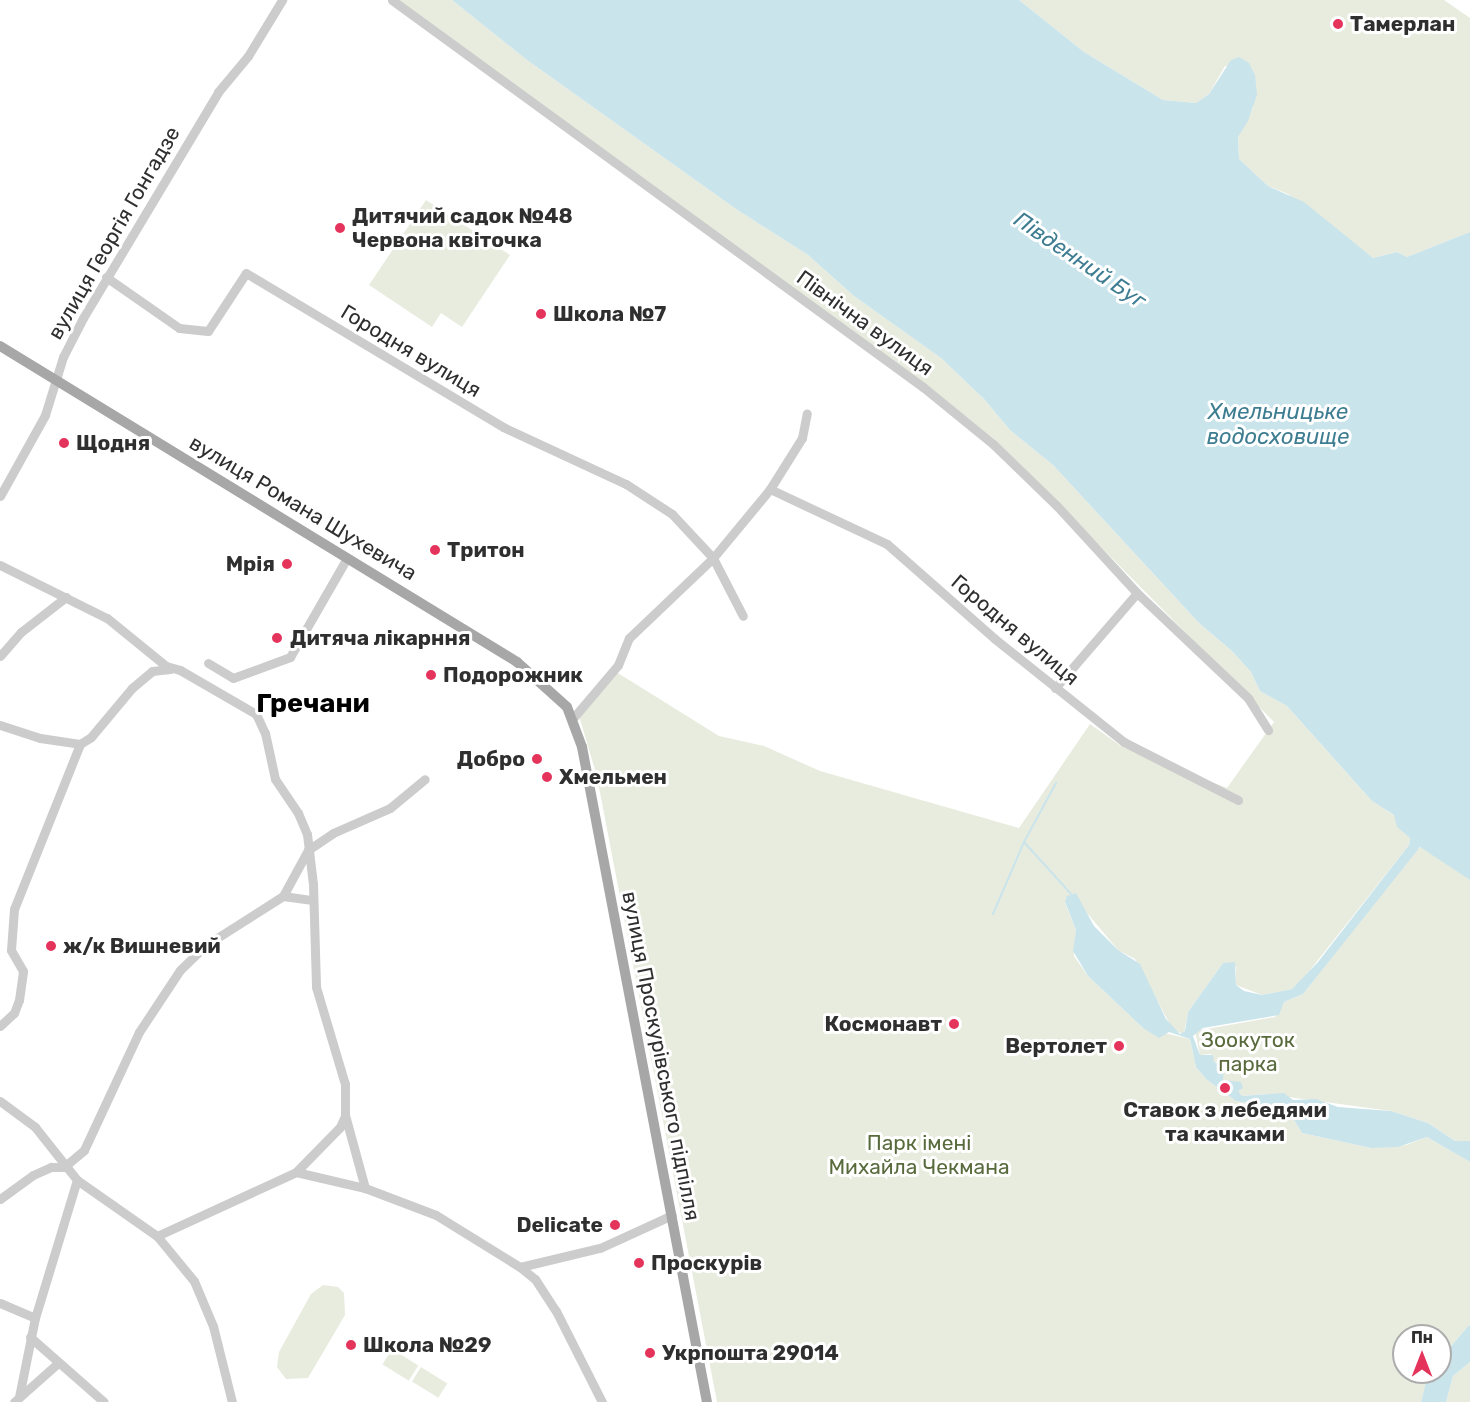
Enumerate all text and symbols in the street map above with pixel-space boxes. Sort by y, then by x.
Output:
place label: Тамерлан [1350,11,1455,37]
marker: Тамерлан [1331,17,1345,31]
street label: вулиця Георгія Гонгадзе [43,122,185,344]
place label: Дитячий садок №48 Червона квіточка [352,203,573,253]
water label: Південний Буг [1009,206,1151,314]
marker: Дитячий садок №48 Червона квіточка [333,221,347,235]
street label: Північна вулиця [792,265,938,381]
street label: Городня вулиця [336,299,486,403]
place label: Школа №7 [553,301,666,327]
marker: Школа №7 [534,307,548,321]
water label: Хмельницьке водосховище [1207,398,1349,450]
place label: Щодня [76,430,150,456]
street label: вулиця Романа Шухевича [185,430,421,586]
marker: Щодня [57,436,71,450]
place label: Тритон [447,537,525,563]
marker: Тритон [428,543,442,557]
place label: Мрія [226,551,275,577]
marker: Мрія [280,557,294,571]
street label: Городня вулиця [946,569,1084,691]
place label: Дитяча лікарння [290,625,471,651]
marker: Дитяча лікарння [268,629,286,647]
place label: Подорожник [443,662,583,688]
marker: Подорожник [424,668,438,682]
district label: Гречани [256,688,370,720]
place label: Добро [457,746,525,772]
marker: Добро [530,752,544,766]
place label: Хмельмен [559,764,667,790]
marker: Хмельмен [540,770,554,784]
street label: вулиця Проскурівського підпілля [617,889,705,1223]
place label: ж/к Вишневий [63,933,221,959]
marker: ж/к Вишневий [44,939,58,953]
place label: Космонавт [825,1011,942,1037]
marker: Космонавт [947,1017,961,1031]
park label: Зоокуток парка [1201,1027,1295,1077]
place label: Вертолет [1005,1033,1107,1059]
marker: Вертолет [1112,1039,1126,1053]
marker: Ставок з лебедями та качками [1218,1081,1232,1095]
place label: Ставок з лебедями та качками [1123,1097,1327,1147]
park label: Парк імені Михайла Чекмана [828,1130,1010,1180]
place label: Delicate [517,1212,603,1238]
marker: Delicate [608,1218,622,1232]
place label: Проскурів [651,1250,762,1276]
marker: Проскурів [632,1256,646,1270]
north arrow [1392,1324,1452,1384]
text: Пн [1411,1328,1433,1347]
place label: Школа №29 [363,1332,491,1358]
marker: Школа №29 [344,1338,358,1352]
place label: Укрпошта 29014 [662,1340,839,1366]
marker: Укрпошта 29014 [643,1346,657,1360]

